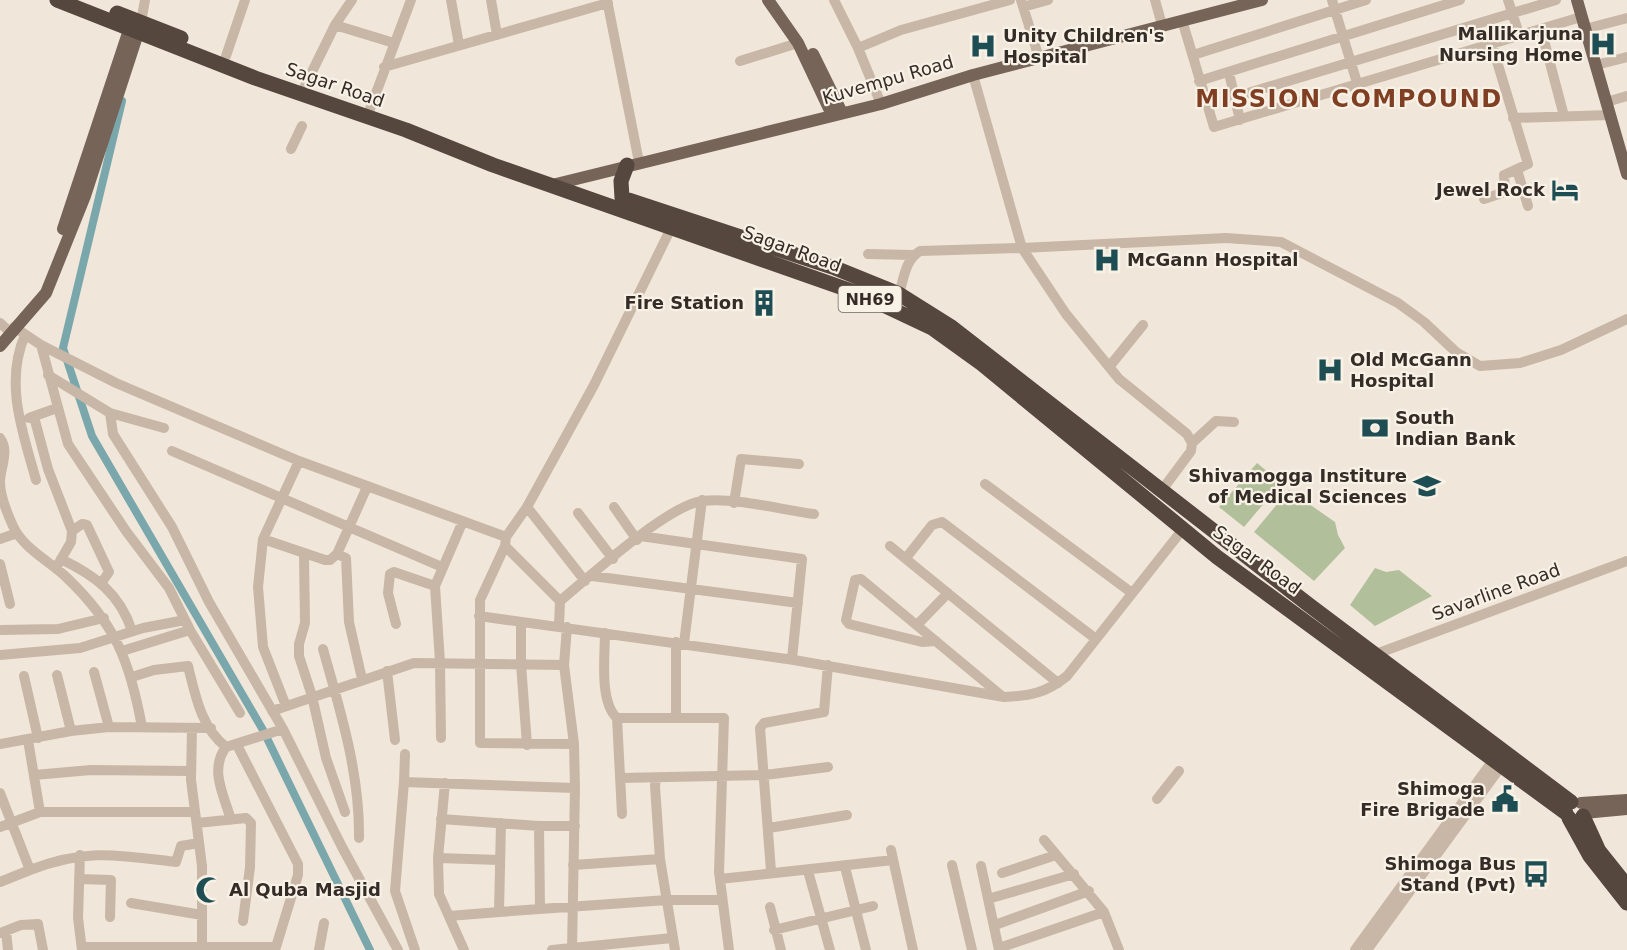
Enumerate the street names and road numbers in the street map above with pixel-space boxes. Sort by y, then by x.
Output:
street label: Kuvempu Road [820,51,956,108]
street label: Sagar Road [283,58,387,111]
street label: Sagar Road [740,221,844,276]
road number: NH69 [838,286,902,312]
street label: Sagar Road [1209,521,1305,598]
street label: Savarline Road [1429,559,1563,624]

